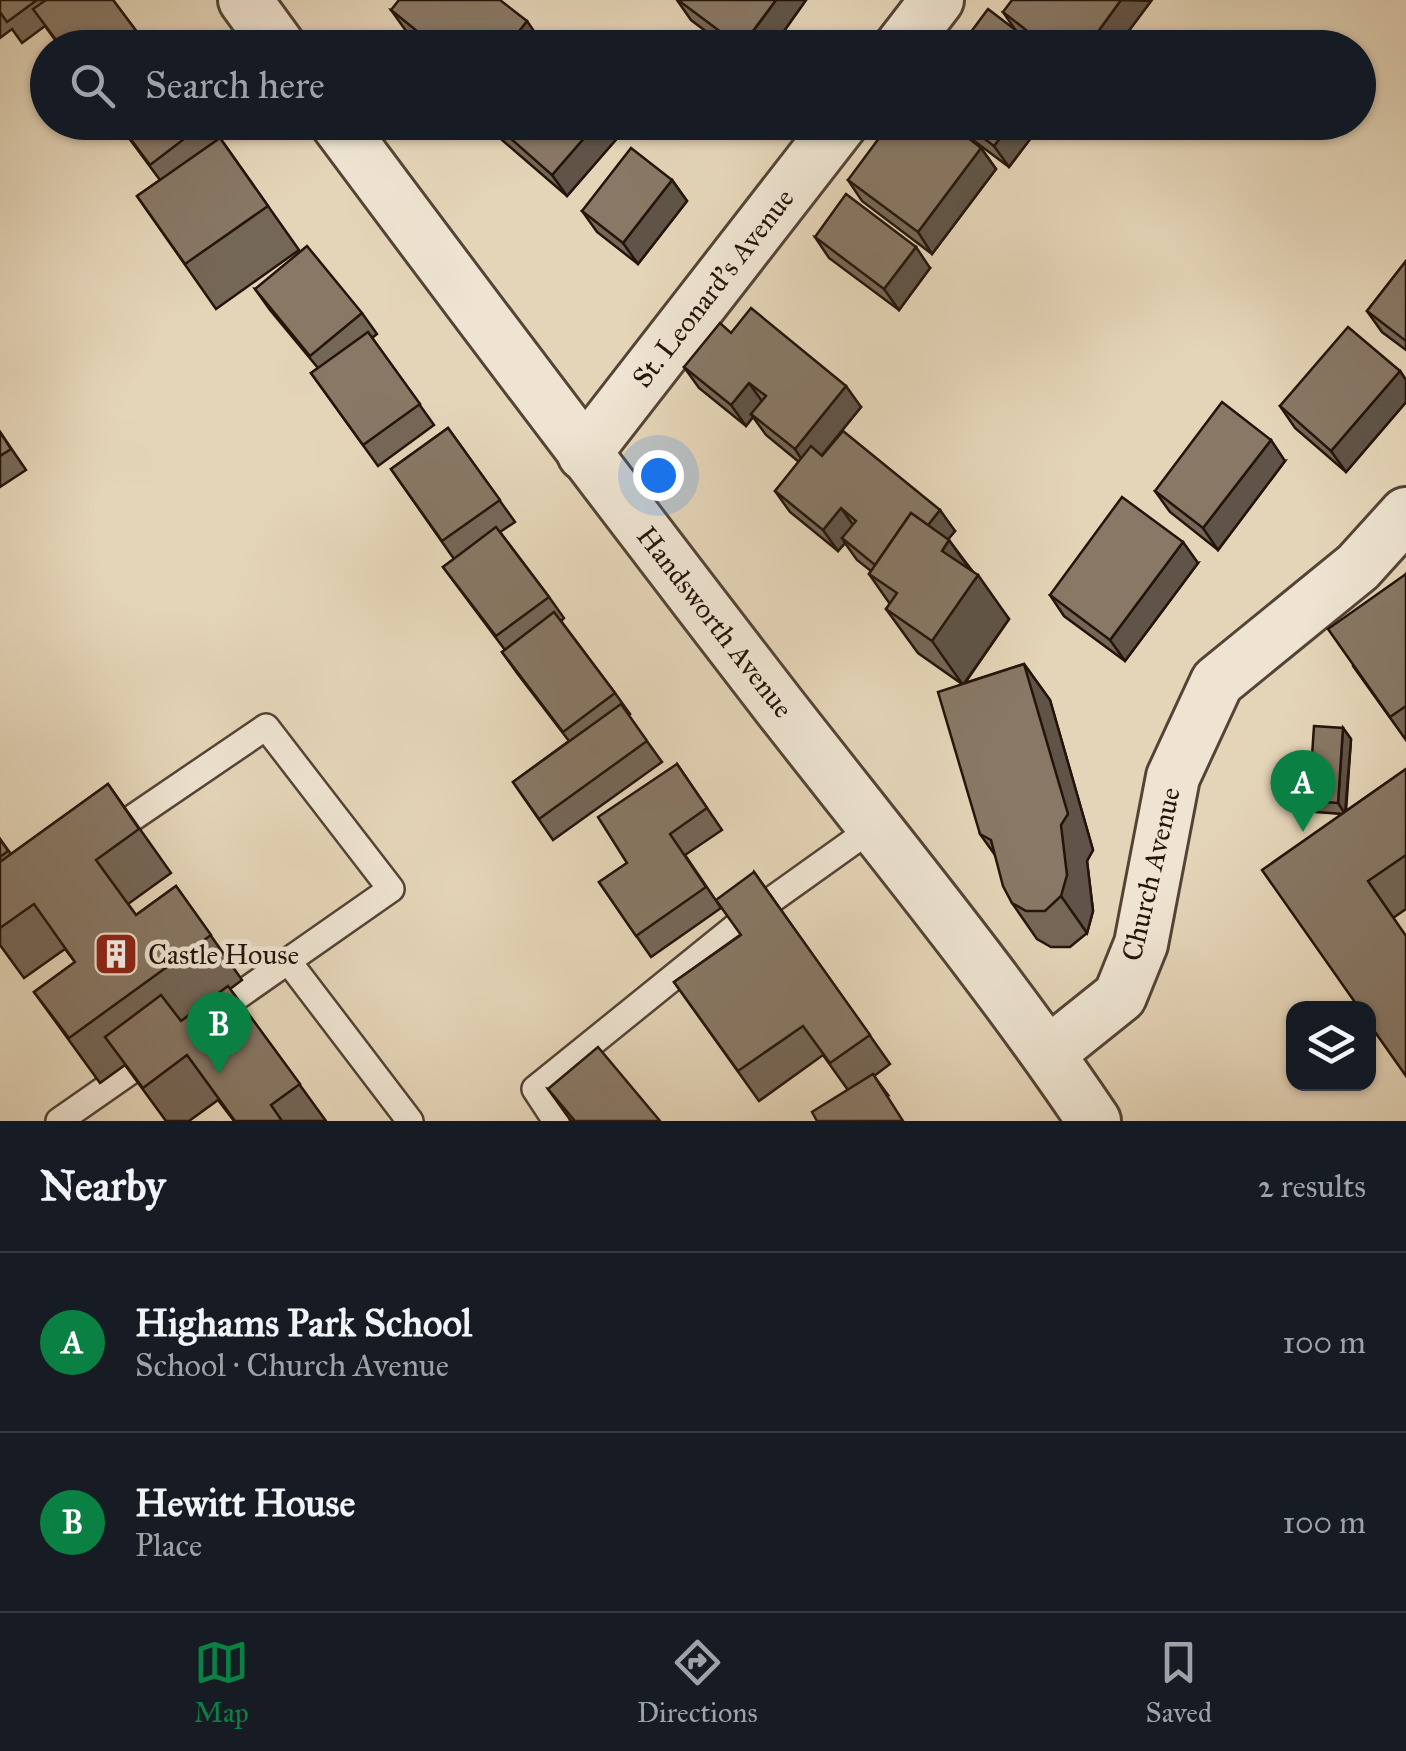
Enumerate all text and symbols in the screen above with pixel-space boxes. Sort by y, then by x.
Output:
search box [30,30,1376,140]
icon: search [65,58,120,113]
text: Search here [145,62,325,108]
street label: St. Leonard's Avenue [624,181,802,395]
your location [633,450,684,501]
street label: Handsworth Avenue [629,519,801,725]
pin: A [1270,750,1336,832]
street label: Church Avenue [1114,784,1188,964]
building icon: Castle House [93,931,139,977]
place label: Castle House [148,937,299,972]
pin: B [186,992,252,1074]
map controls [1286,1001,1376,1091]
button: layers [1286,1001,1376,1091]
text: Nearby [40,1160,165,1212]
text: 2 results [1258,1167,1366,1206]
text: Highams Park School [135,1300,472,1346]
text: A [62,1323,83,1362]
text: 100 m [1282,1323,1366,1362]
text: School · Church Avenue [135,1346,449,1385]
text: Hewitt House [135,1480,355,1526]
text: B [62,1503,83,1542]
text: 100 m [1282,1503,1366,1542]
text: Place [135,1526,202,1565]
tab: Map [194,1635,249,1730]
tab: Directions [637,1635,758,1730]
tab: Saved [1146,1635,1212,1730]

